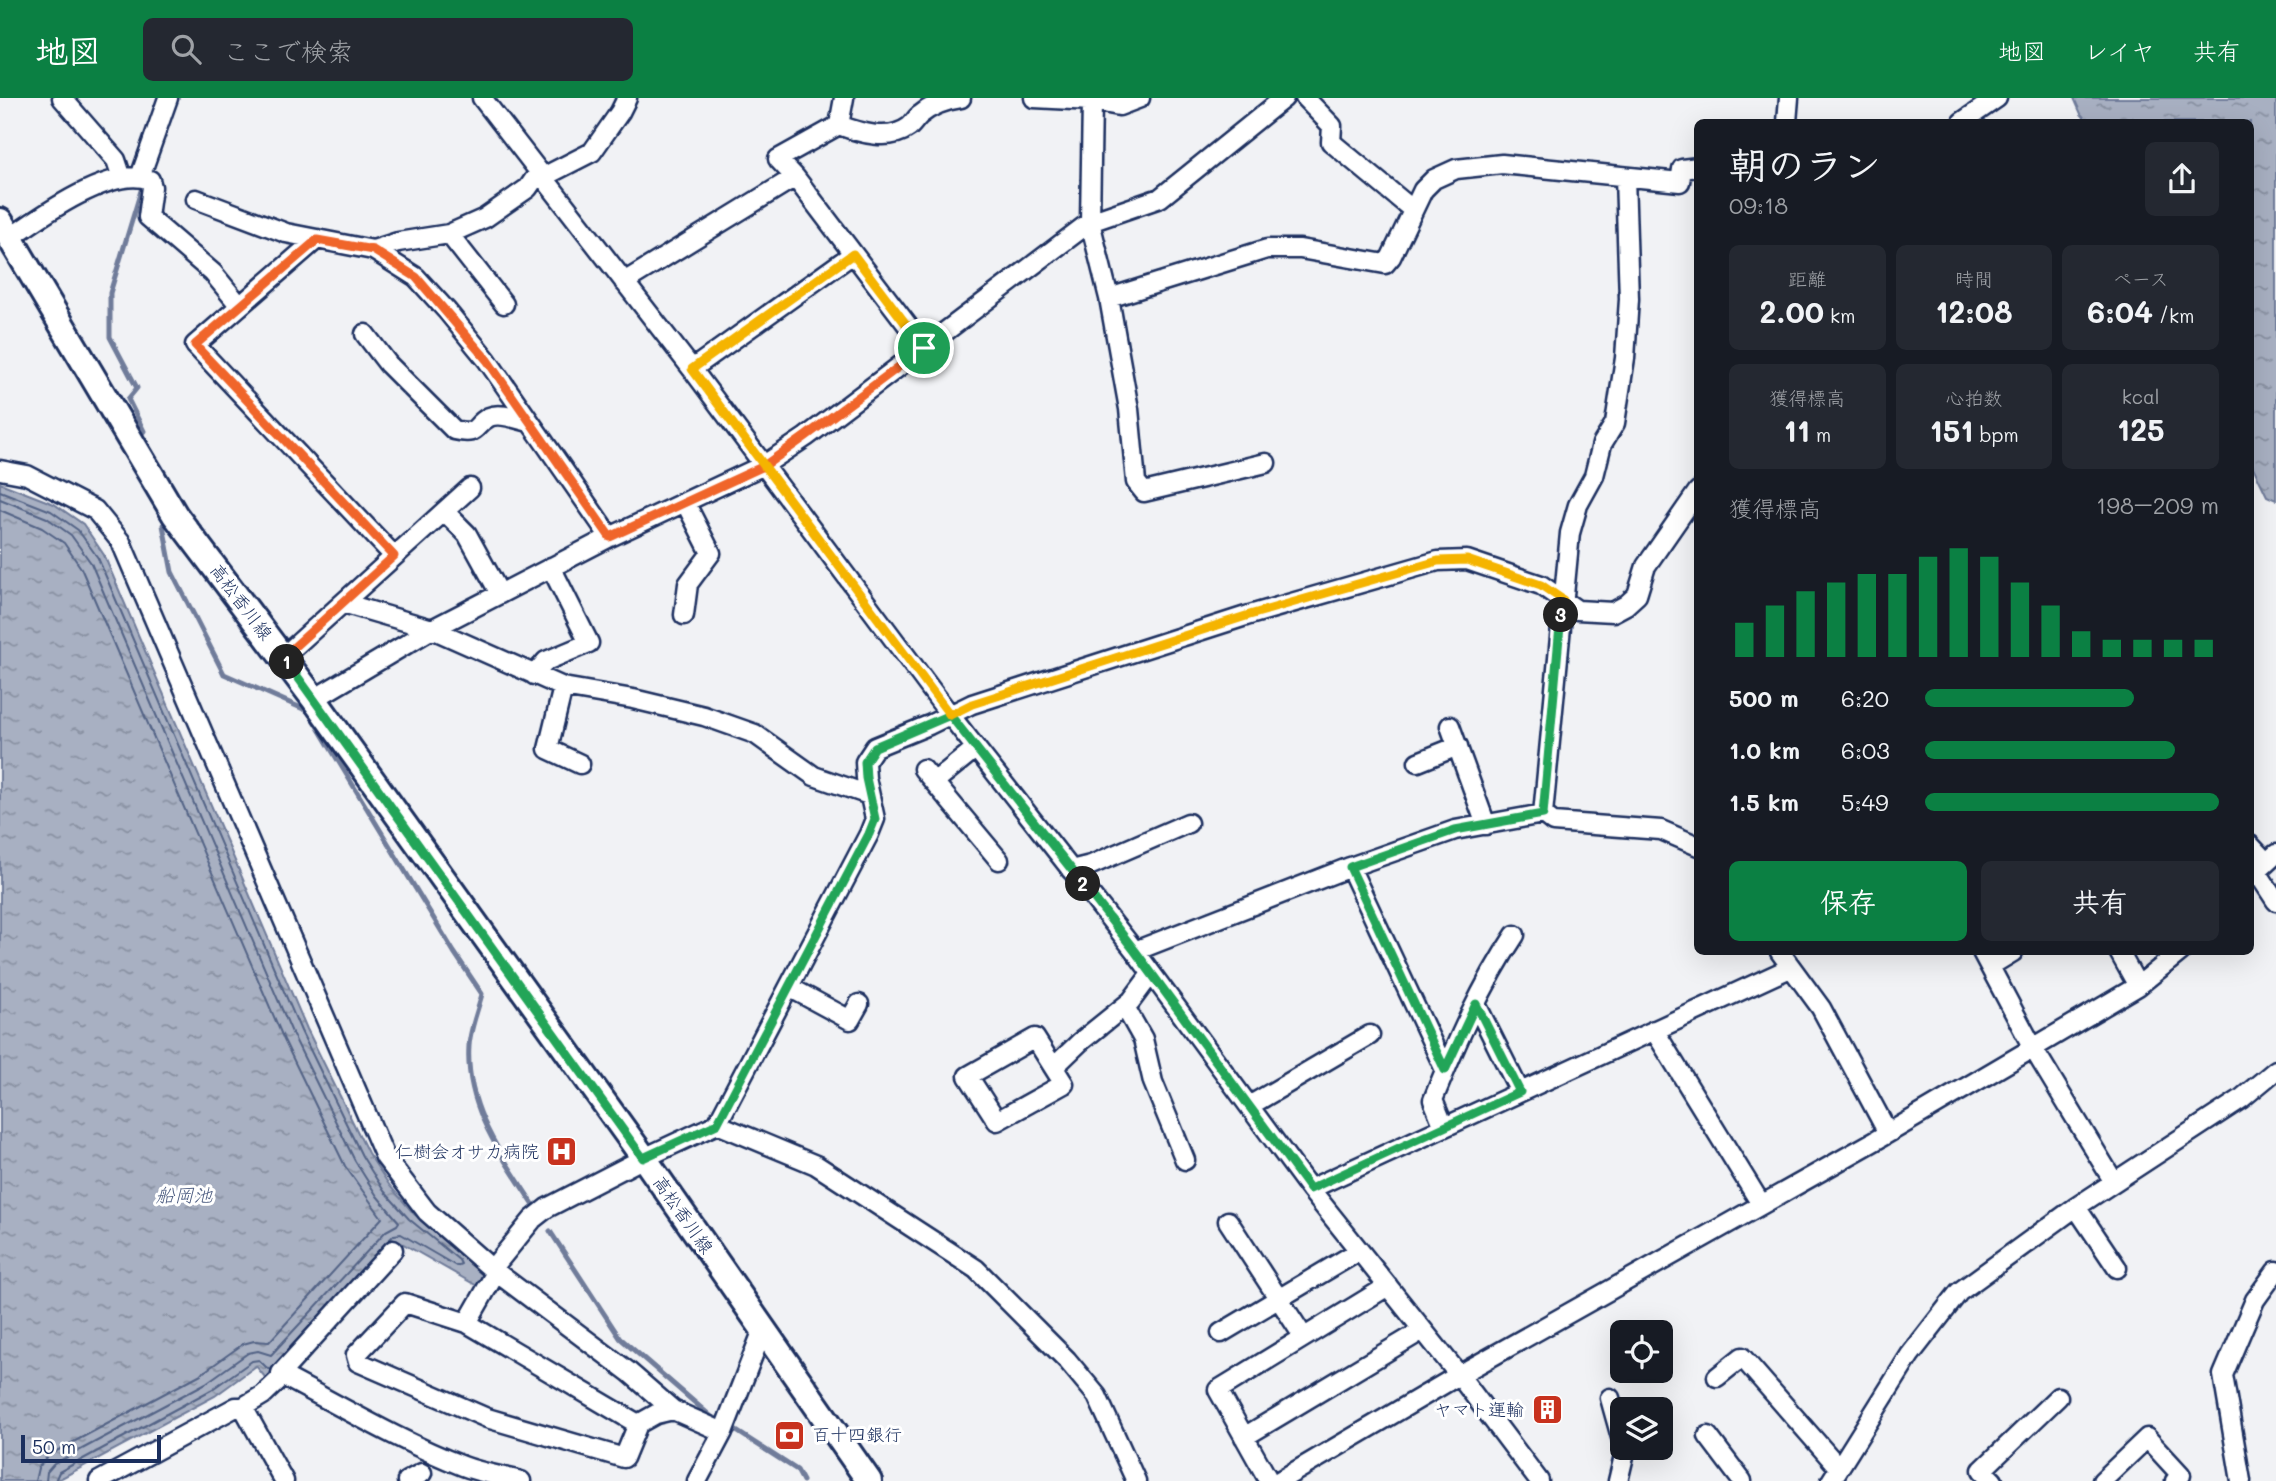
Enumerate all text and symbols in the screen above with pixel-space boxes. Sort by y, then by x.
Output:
search box [143,18,633,81]
text: 地図 [35,28,101,71]
icon: search [167,30,205,68]
text: ここで検索 [223,34,353,68]
text: 地図 [1998,35,2046,66]
text: レイヤ [2084,35,2155,66]
text: 共有 [2193,35,2241,66]
text: 朝のラン [1729,139,1881,189]
button: share [2145,142,2219,216]
text: 09:18 [1729,190,1788,220]
text: 距離 [1788,266,1826,291]
text: 時間 [1955,266,1993,291]
text: ペース [2113,266,2169,291]
text: 2.00 [1759,291,1824,331]
text: 12:08 [1935,291,2013,331]
text: 6:04 [2087,291,2153,331]
text: km [1824,303,1855,328]
text: /km [2153,303,2194,328]
pin [894,318,954,378]
icon: arrive [905,329,943,367]
text: kcal [2122,384,2160,409]
text: 獲得標高 [1769,385,1845,410]
text: 心拍数 [1945,385,2003,410]
text: 125 [2117,409,2164,449]
text: 11 [1783,410,1810,450]
text: 151 [1929,410,1974,450]
text: m [1810,422,1831,447]
text: bpm [1974,422,2019,447]
text: 198–209 m [2096,490,2219,520]
text: 獲得標高 [1729,493,1821,523]
street label: 高松香川線 [205,558,278,645]
pin: 3 [1544,598,1578,632]
text: 3 [1555,602,1566,627]
pin: 1 [270,644,304,680]
text: 1 [282,649,291,674]
text: 500 m [1729,683,1799,713]
text: 6:20 [1841,683,1889,713]
text: 1.0 km [1729,735,1800,765]
text: 6:03 [1841,735,1890,765]
text: 1.5 km [1729,787,1799,817]
text: 5:49 [1841,787,1889,817]
button: 保存 [1729,861,1967,941]
button: 共有 [1981,861,2219,941]
pin: 2 [1066,866,1100,902]
text: 2 [1077,871,1088,896]
hospital icon: 仁樹会オサカ病院 [545,1135,579,1169]
place label: 仁樹会オサカ病院 [395,1139,539,1163]
street label: 高松香川線 [648,1171,719,1258]
water label: 船岡池 [155,1182,213,1207]
map controls [1610,1320,1673,1460]
button: locate [1610,1320,1673,1383]
building icon: ヤマト運輸 [1530,1393,1564,1427]
place label: ヤマト運輸 [1434,1397,1524,1421]
button: layers [1610,1397,1673,1460]
bank icon: 百十四銀行 [772,1418,806,1452]
place label: 百十四銀行 [812,1422,902,1446]
scale bar [21,1432,161,1464]
text: 50 m [32,1434,76,1459]

